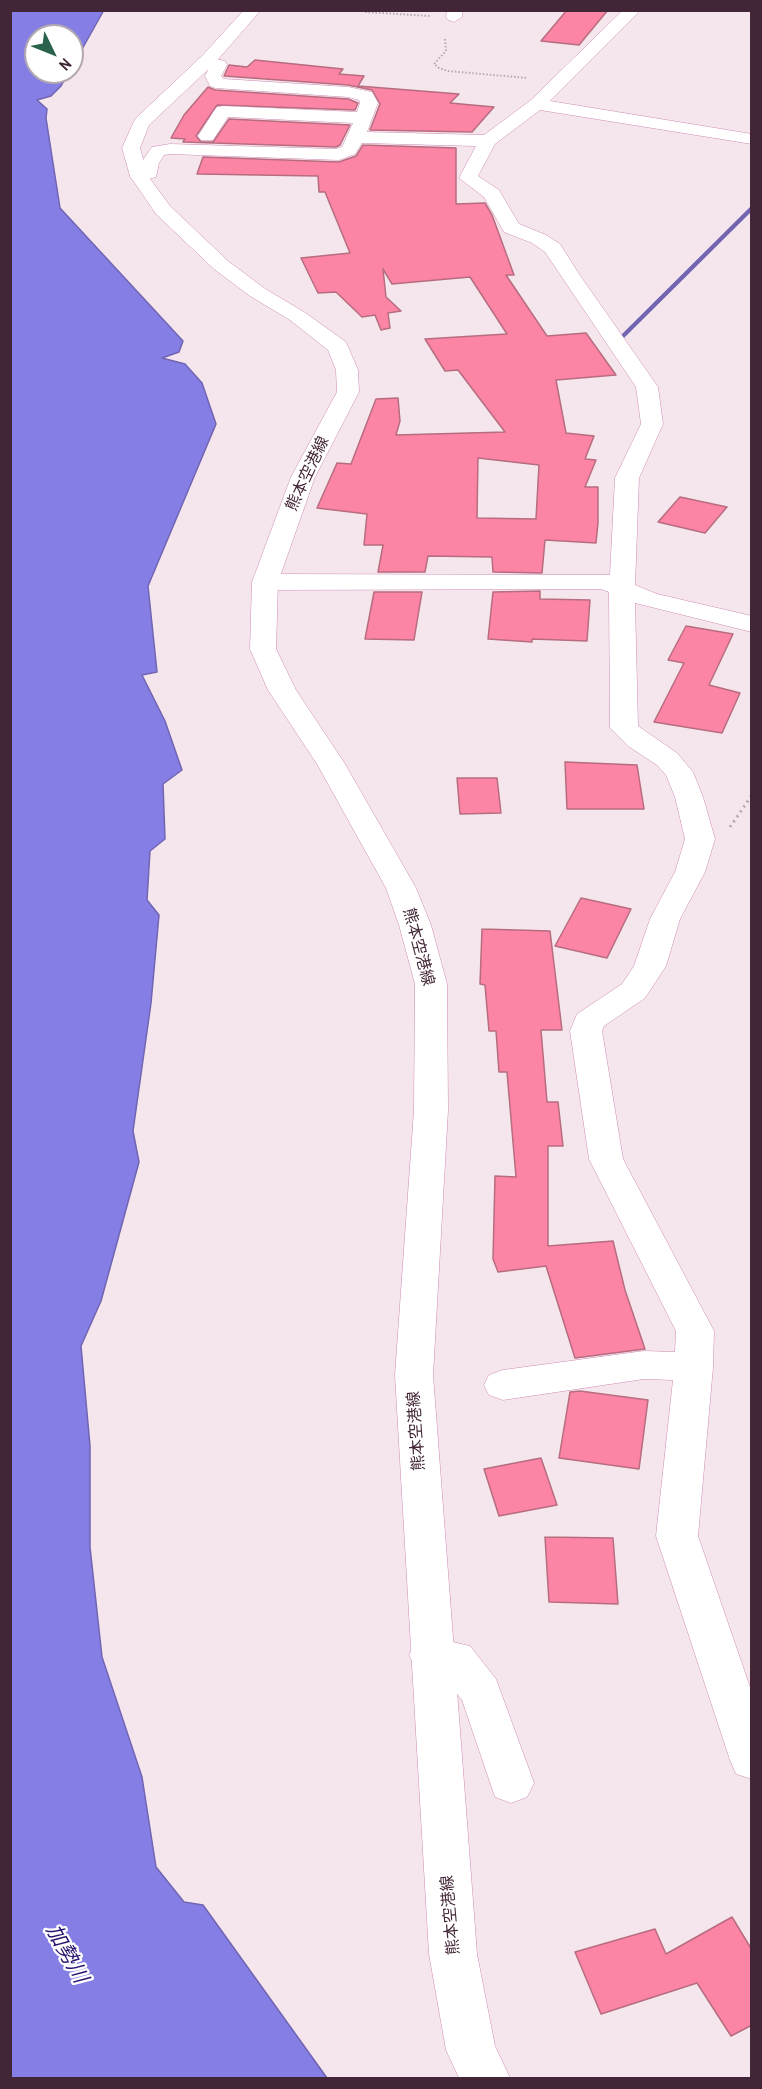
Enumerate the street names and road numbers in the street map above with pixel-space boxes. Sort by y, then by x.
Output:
street label: 熊本空港線 [282,434,334,514]
street label: 熊本空港線 [398,906,438,988]
street label: 熊本空港線 [405,1390,429,1472]
street label: 熊本空港線 [438,1874,464,1956]

